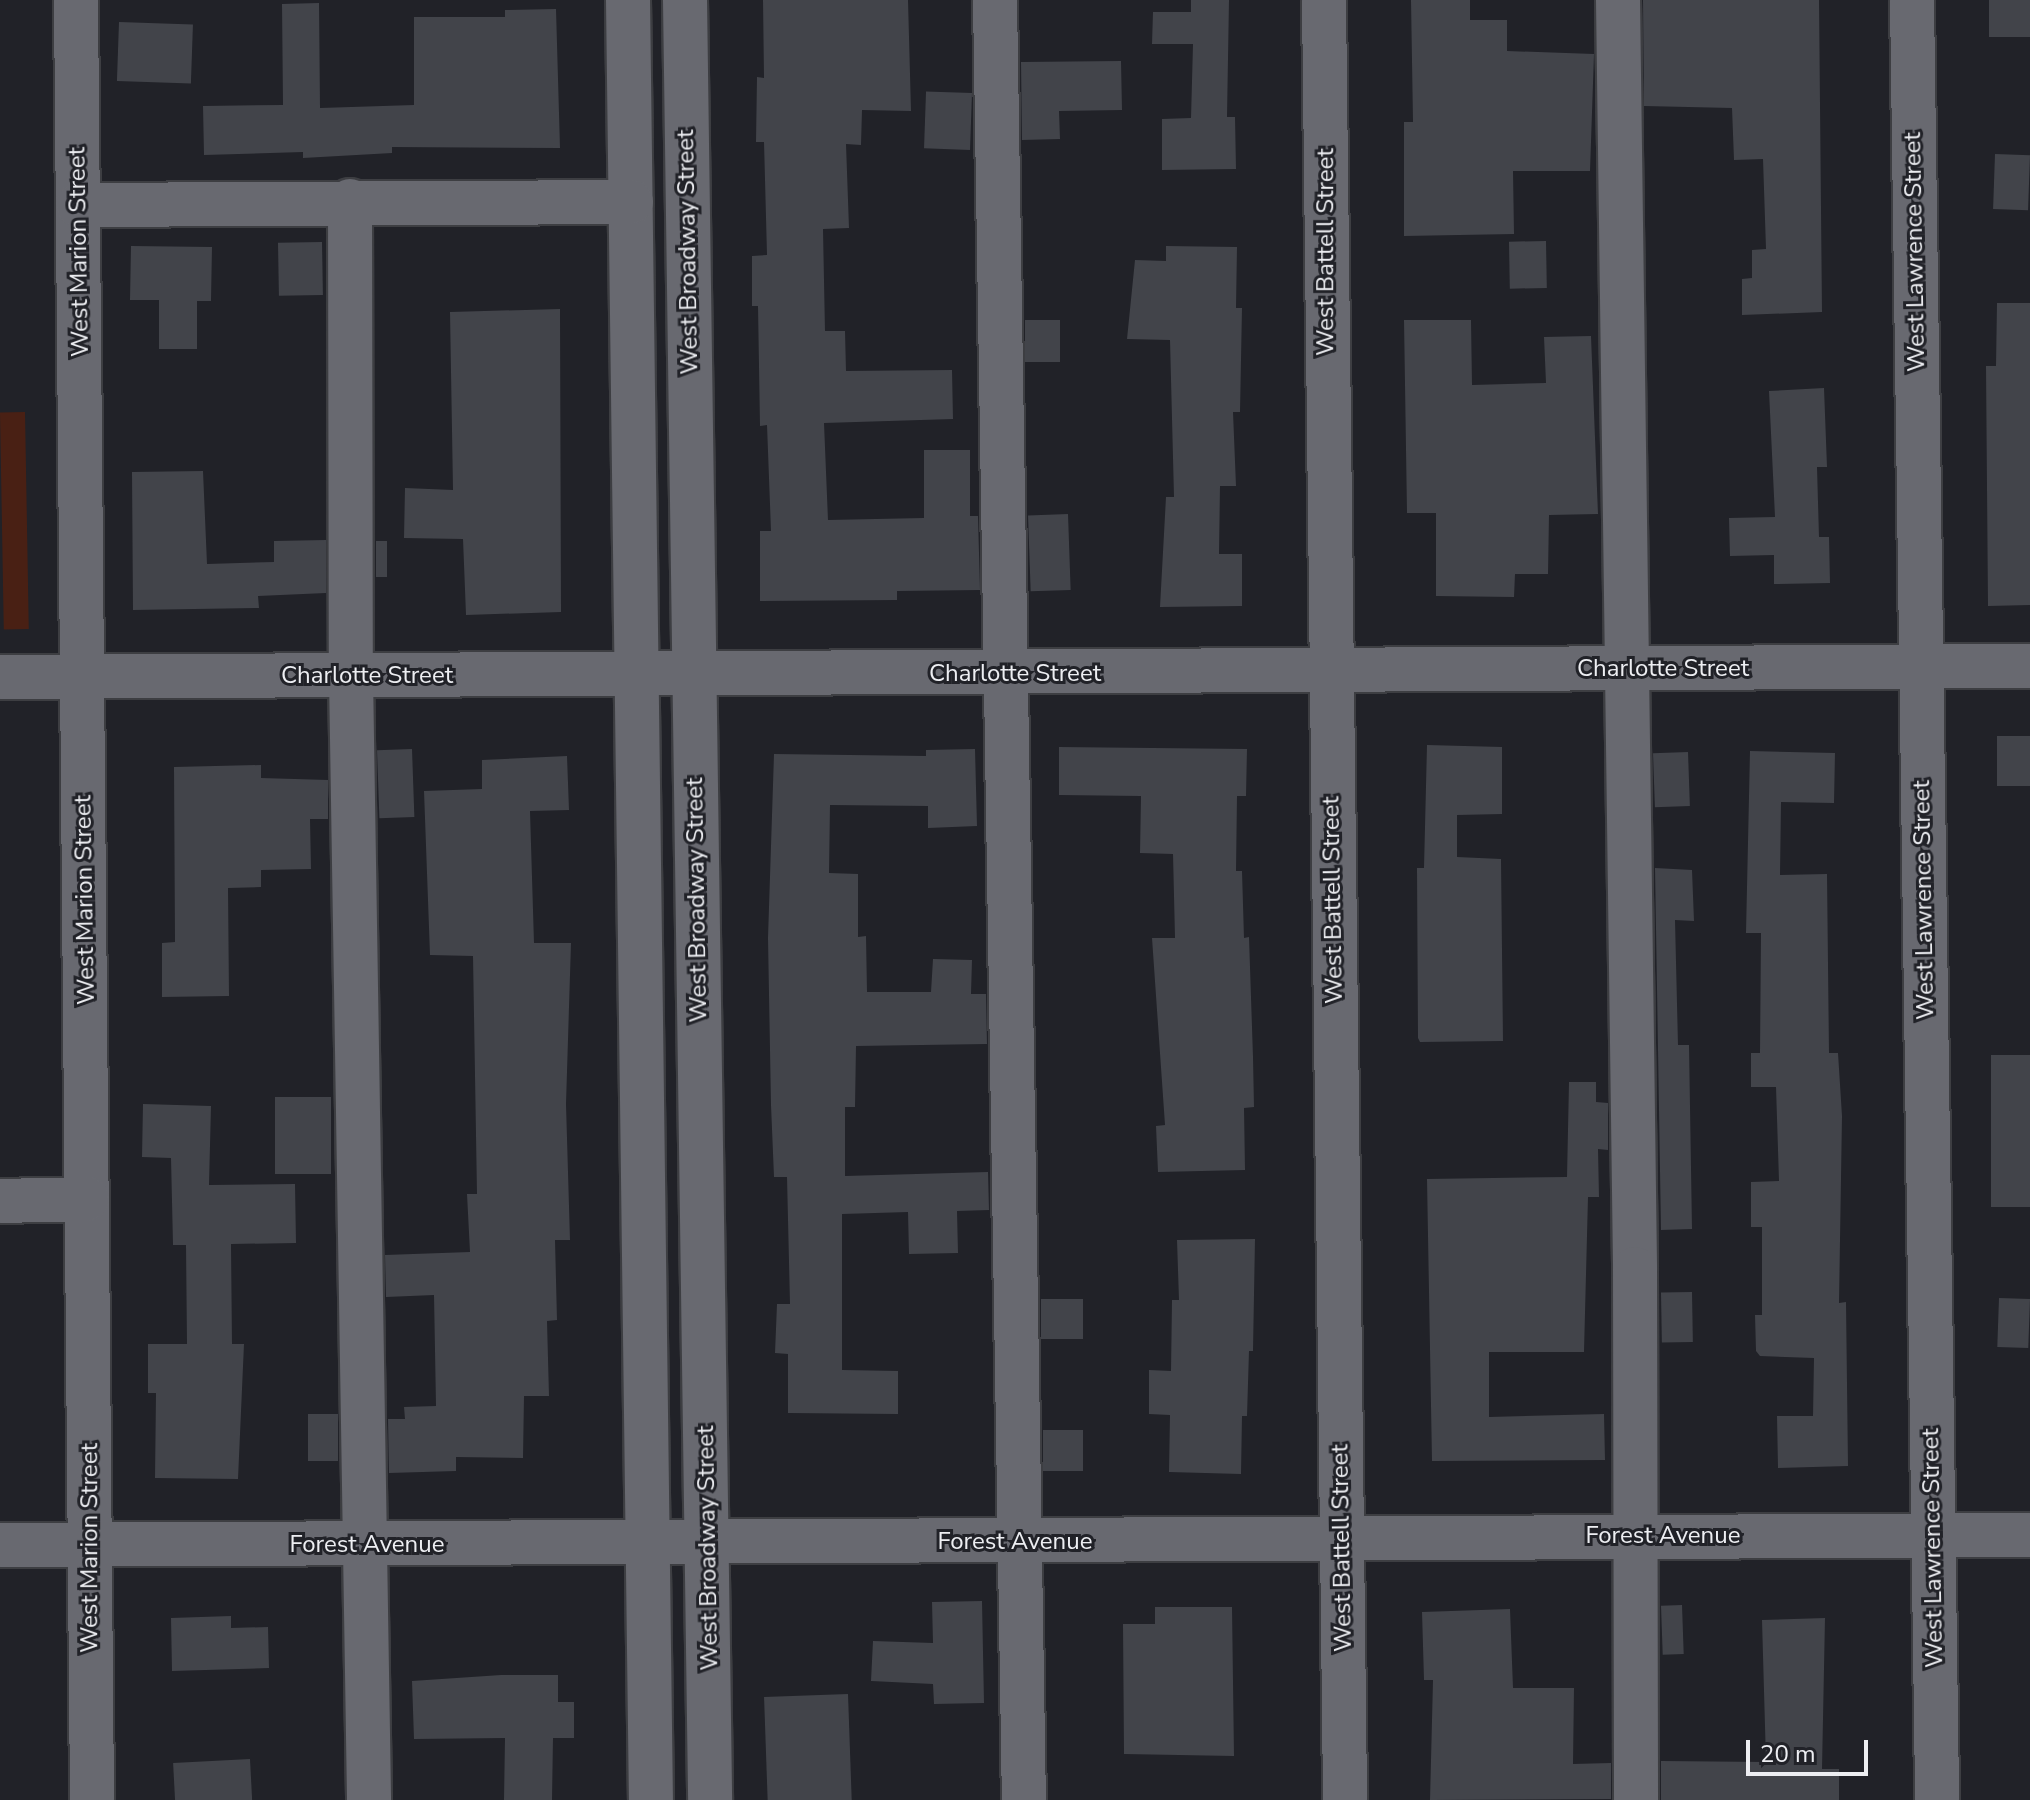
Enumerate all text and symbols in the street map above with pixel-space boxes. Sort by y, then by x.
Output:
street label: West Broadway Street [671,129,705,375]
street label: West Lawrence Street [1899,132,1931,372]
street label: West Marion Street [63,147,95,357]
street label: West Battell Street [1312,148,1340,356]
street label: Charlotte Street [1577,655,1749,683]
street label: Charlotte Street [929,660,1101,688]
street label: Charlotte Street [281,662,453,690]
street label: West Broadway Street [680,777,714,1023]
street label: West Lawrence Street [1908,780,1940,1020]
street label: West Marion Street [69,795,101,1005]
street label: West Battell Street [1317,796,1349,1004]
street label: West Broadway Street [691,1425,725,1671]
street label: West Lawrence Street [1917,1428,1949,1668]
street label: West Marion Street [76,1443,104,1653]
street label: West Battell Street [1326,1444,1358,1652]
street label: Forest Avenue [1586,1522,1740,1550]
street label: Forest Avenue [938,1528,1092,1556]
street label: Forest Avenue [290,1531,444,1559]
scale bar [1750,1724,1872,1774]
text: 20 m [1760,1738,1816,1770]

